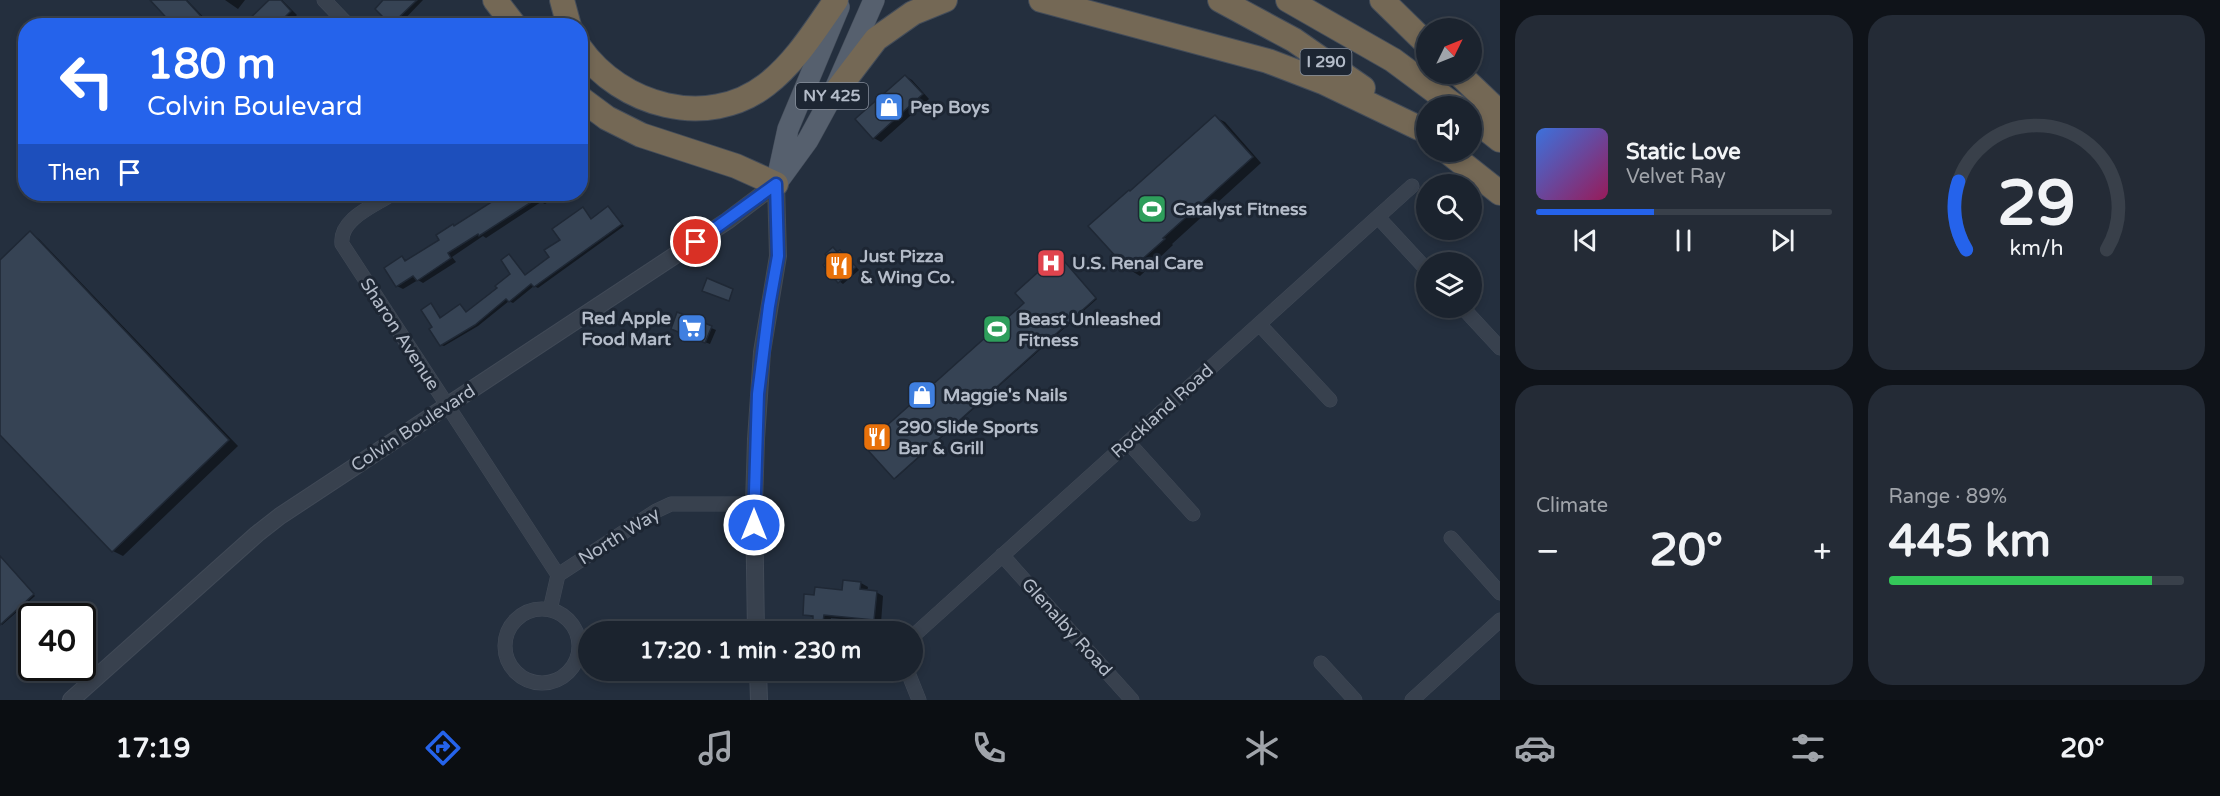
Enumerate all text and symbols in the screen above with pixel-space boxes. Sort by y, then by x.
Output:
north arrow [1416,18,1482,84]
map controls [1416,18,1482,318]
text: 180 m [147,39,276,90]
icon: left [48,42,126,120]
road number: I 290 [1300,49,1352,75]
road number: NY 425 [796,83,868,109]
text: Colvin Boulevard [147,90,363,123]
shop icon: Pep Boys [873,91,905,123]
place label: Pep Boys [910,96,990,118]
button: sound [1416,96,1482,162]
text: Static Love [1626,139,1741,165]
icon: arrive [113,156,146,189]
text: Then [48,160,101,186]
text: Velvet Ray [1626,165,1726,189]
text: 29 [1997,167,2075,242]
button: search [1416,174,1482,240]
sports icon: Catalyst Fitness [1136,193,1168,225]
place label: Catalyst Fitness [1173,198,1308,220]
pin [670,216,721,267]
icon: previous [1569,224,1602,257]
icon: pause [1667,224,1700,257]
icon: next [1766,224,1799,257]
icon: arrive [679,225,712,258]
text: km/h [2009,235,2063,261]
place label: Just Pizza & Wing Co. [859,245,955,288]
hospital icon: U.S. Renal Care [1035,247,1067,279]
restaurant icon: Just Pizza & Wing Co. [823,250,855,282]
place label: U.S. Renal Care [1072,252,1203,274]
button: layers [1416,252,1482,318]
street label: Sharon Avenue [355,274,445,394]
place label: Red Apple Food Mart [581,307,671,350]
place label: Beast Unleashed Fitness [1018,308,1161,351]
supermarket icon: Red Apple Food Mart [676,312,708,344]
sports icon: Beast Unleashed Fitness [981,313,1013,345]
street label: Rockland Road [1106,359,1218,463]
shop icon: Maggie's Nails [906,379,938,411]
street label: Colvin Boulevard [347,380,479,476]
place label: Maggie's Nails [943,384,1068,406]
place label: 290 Slide Sports Bar & Grill [898,416,1039,459]
restaurant icon: 290 Slide Sports Bar & Grill [861,421,893,453]
text: Range · 89% [1889,485,2007,509]
position arrow [722,493,786,557]
text: Climate [1536,494,1608,518]
street label: North Way [574,502,664,570]
text: 445 km [1889,515,2051,569]
text: 20° [1649,524,1723,578]
text: − [1536,532,1560,571]
text: + [1813,532,1831,571]
street label: Glenalby Road [1017,573,1117,681]
speed limit sign: 40 [18,603,96,681]
text: 17:20 · 1 min · 230 m [640,638,861,664]
icon: directions [422,727,464,769]
icon: music [695,727,737,769]
icon: phone [968,727,1010,769]
icon: climate [1241,727,1283,769]
icon: car [1514,727,1556,769]
icon: filters [1787,727,1829,769]
text: 17:19 [116,732,190,765]
text: 20° [2060,732,2104,765]

